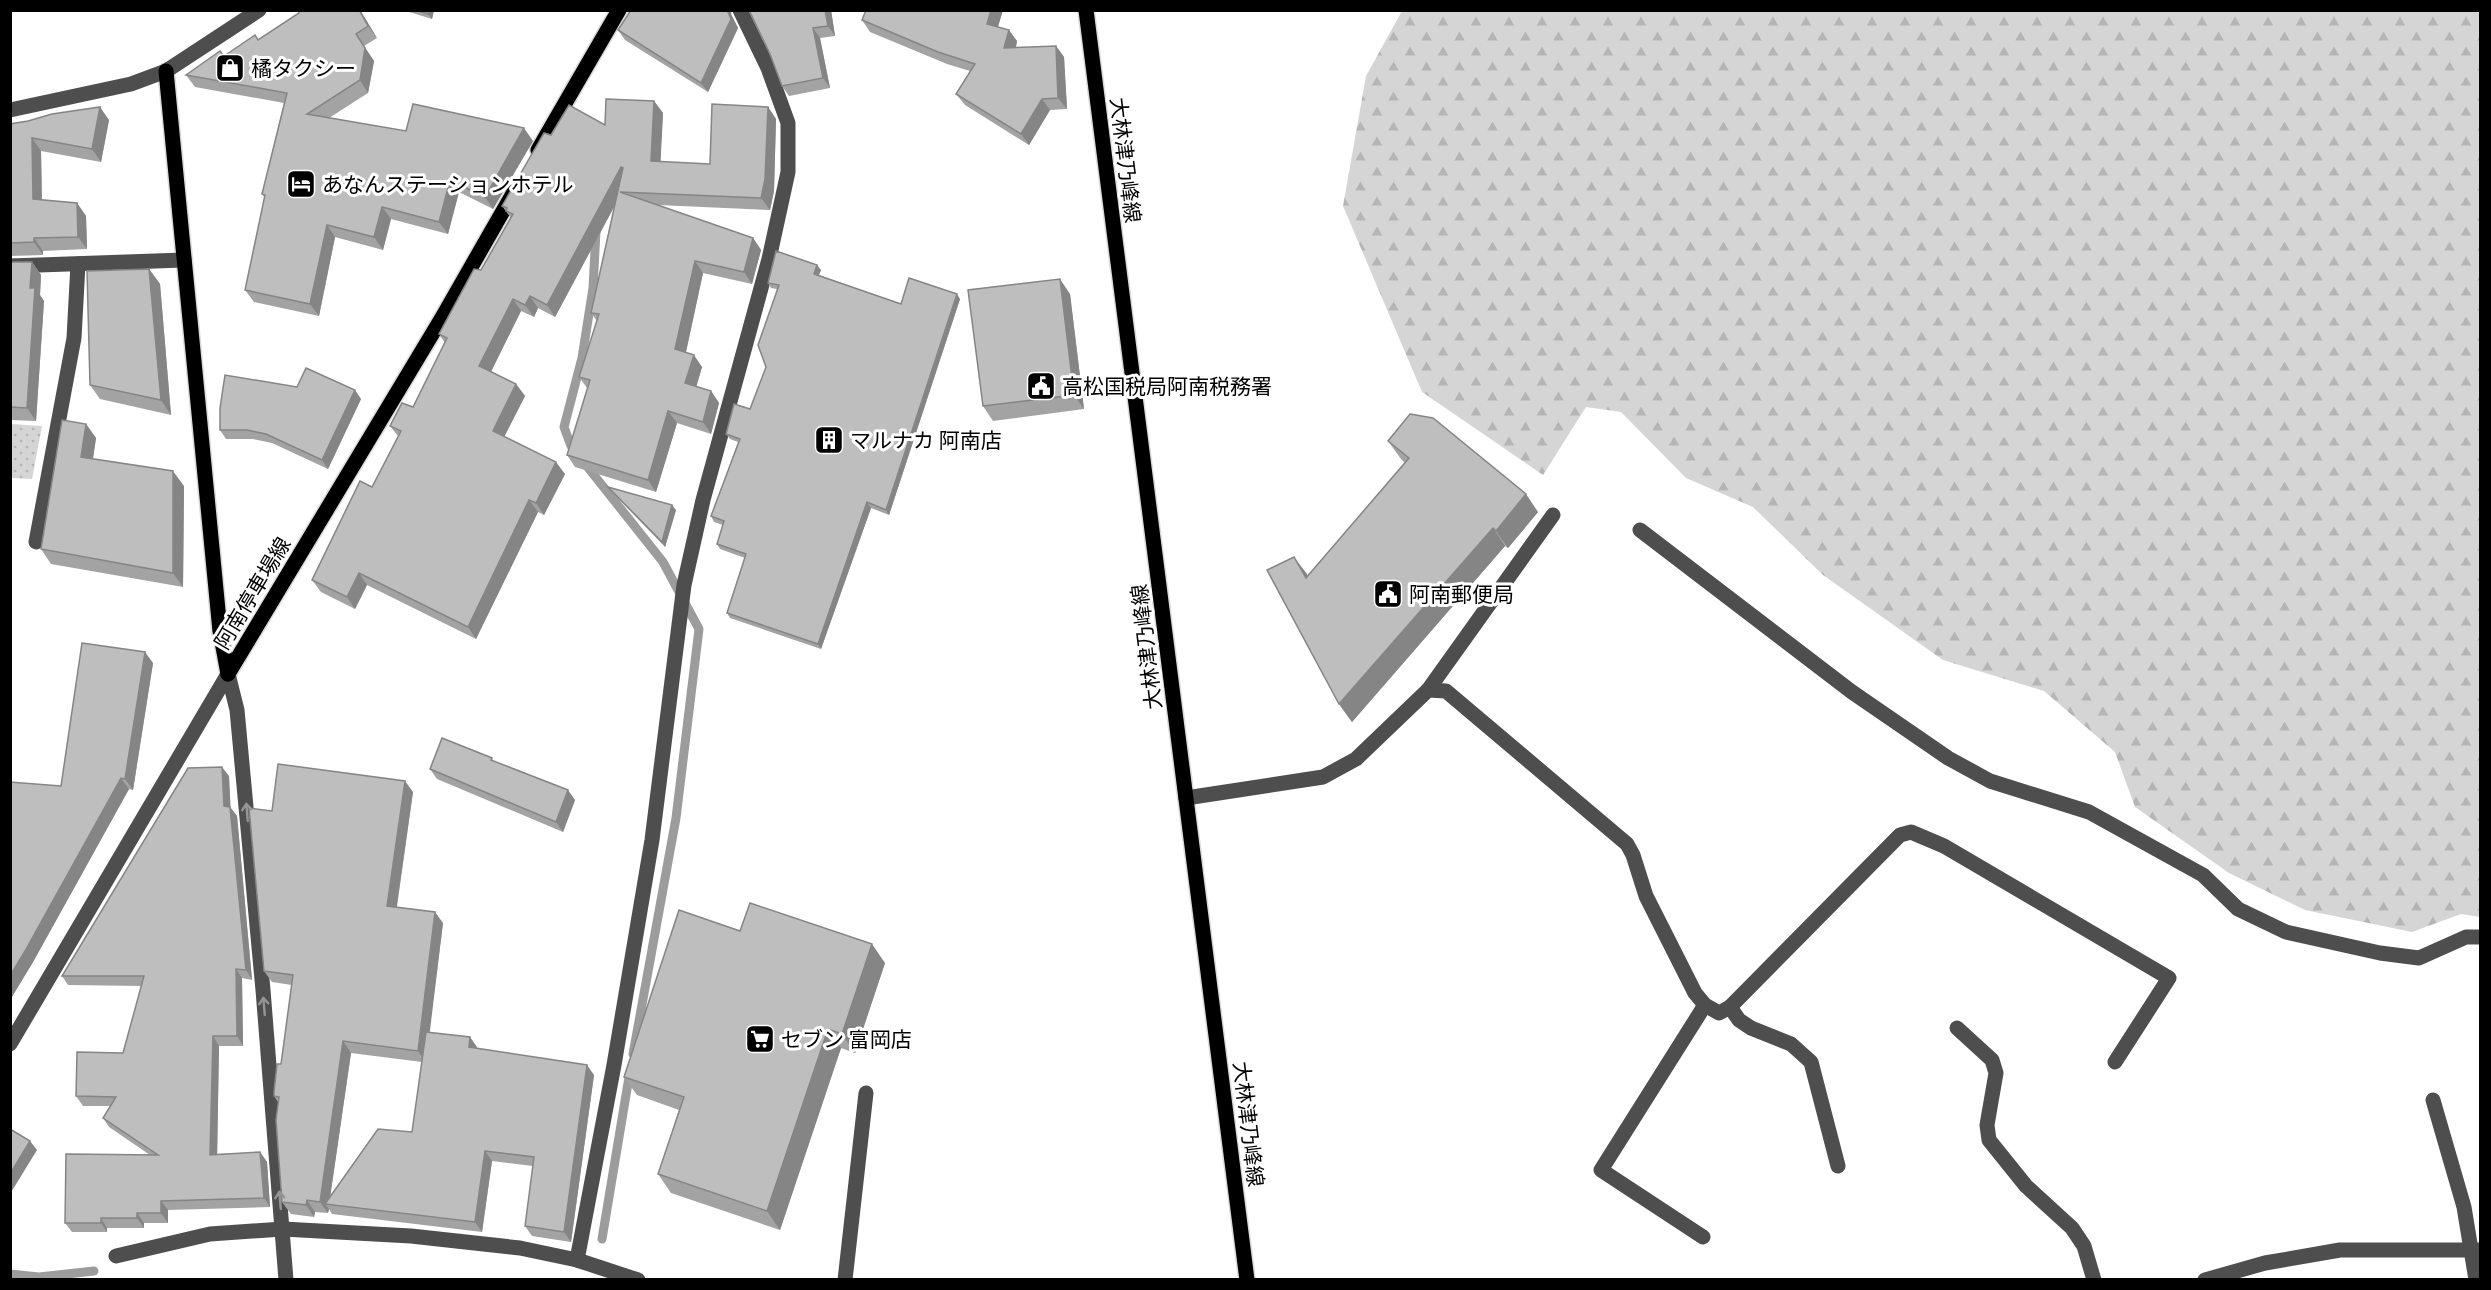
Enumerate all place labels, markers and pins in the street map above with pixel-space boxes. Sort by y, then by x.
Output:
shop icon: 橘タクシー [214,52,246,84]
place label: 橘タクシー [251,56,356,80]
hotel icon: あなんステーションホテル [285,168,317,200]
place label: あなんステーションホテル [322,172,574,196]
public building icon: 高松国税局阿南税務署 [1025,370,1057,402]
place label: 高松国税局阿南税務署 [1062,374,1272,398]
building icon: マルナカ 阿南店 [813,424,845,456]
place label: マルナカ 阿南店 [850,428,1002,452]
public building icon: 阿南郵便局 [1372,578,1404,610]
place label: 阿南郵便局 [1409,582,1514,606]
supermarket icon: セブン 富岡店 [744,1023,776,1055]
place label: セブン 富岡店 [781,1027,912,1051]

